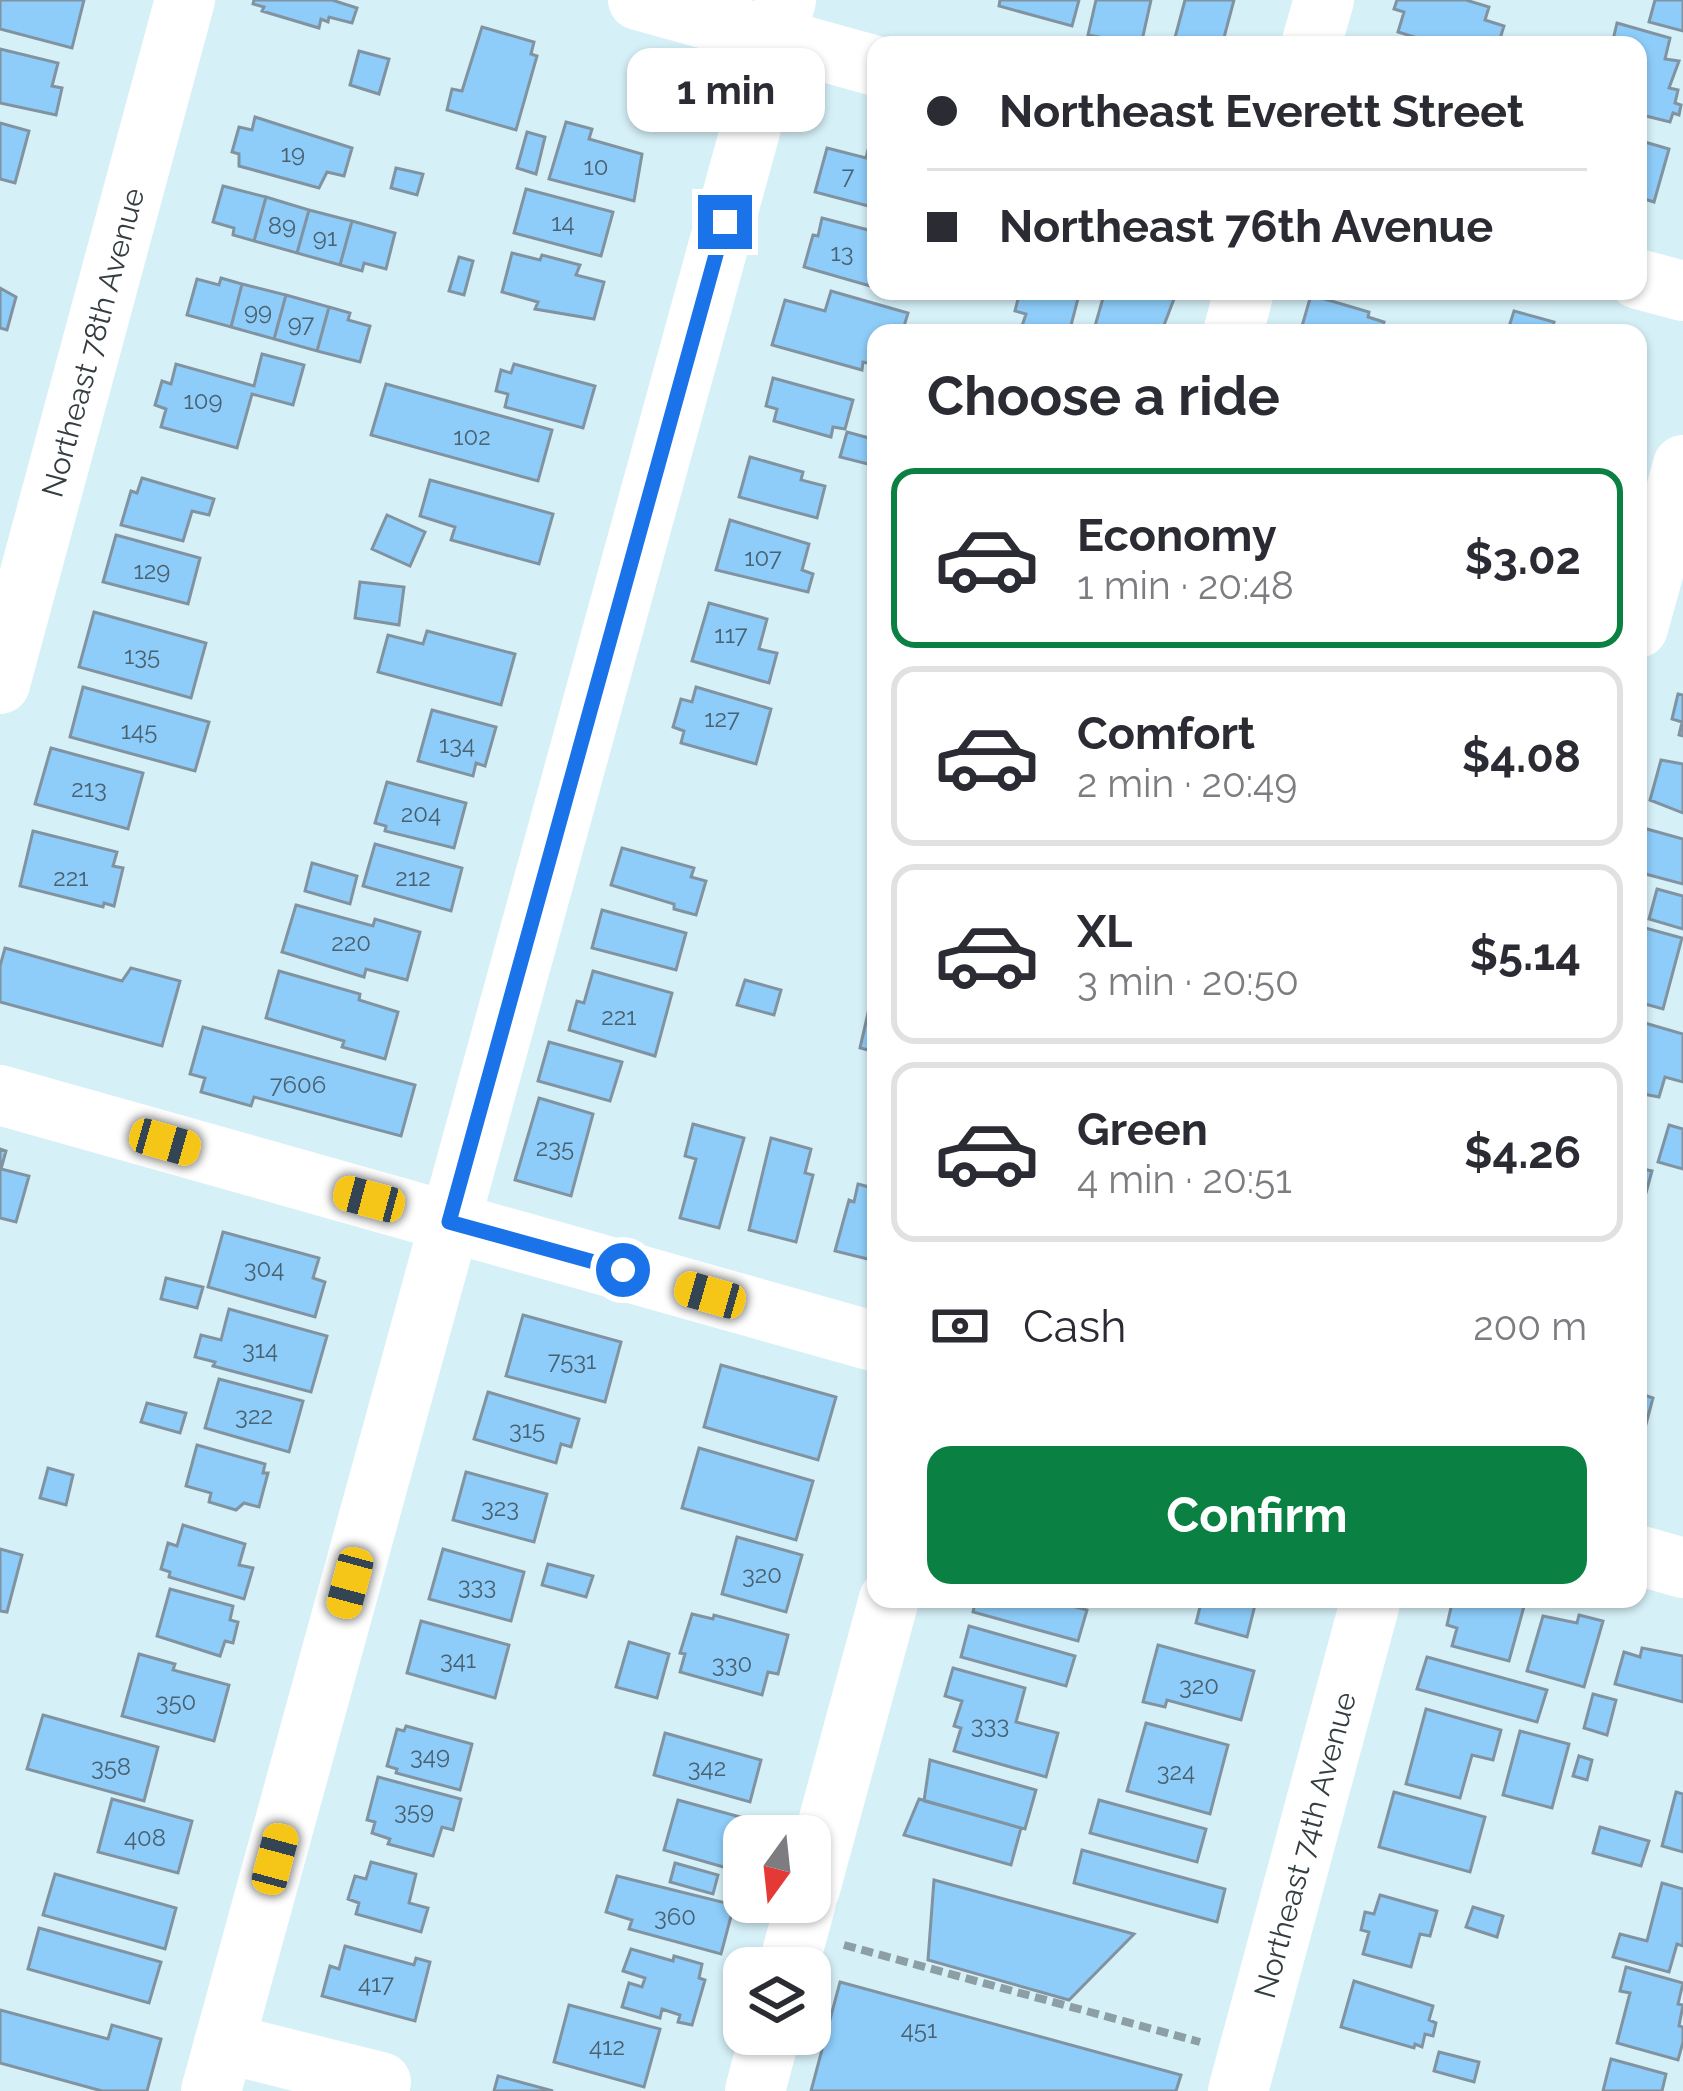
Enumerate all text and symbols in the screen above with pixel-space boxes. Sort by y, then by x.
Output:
callout: 1 min [626,48,824,132]
text: 1 min [677,67,775,113]
text: Northeast Everett Street [999,85,1524,138]
house number: 19 [281,139,305,168]
house number: 10 [584,152,608,181]
house number: 7 [842,161,855,190]
street label: Northeast 78th Avenue [34,184,151,501]
route end [698,195,752,249]
text: Northeast 76th Avenue [999,200,1493,253]
house number: 14 [551,208,575,237]
house number: 89 [268,211,296,240]
house number: 91 [313,223,337,252]
house number: 13 [830,238,854,267]
house number: 99 [244,297,272,326]
house number: 97 [288,309,315,338]
text: Choose a ride [927,364,1280,428]
house number: 109 [183,386,223,415]
house number: 102 [453,422,491,451]
icon: car [933,504,1041,612]
text: Economy [1077,509,1277,562]
text: $3.02 [1464,532,1581,585]
house number: 107 [744,543,782,572]
house number: 129 [134,556,170,585]
text: 1 min · 20:48 [1077,562,1294,608]
house number: 117 [714,620,748,649]
house number: 135 [124,641,160,670]
icon: car [933,702,1041,810]
house number: 127 [704,704,740,733]
text: Comfort [1077,707,1255,760]
house number: 145 [121,716,157,745]
house number: 134 [439,730,475,759]
text: $4.08 [1462,730,1581,783]
text: 2 min · 20:49 [1077,760,1297,806]
house number: 213 [71,774,107,803]
house number: 204 [401,799,441,828]
house number: 221 [53,863,89,892]
house number: 212 [395,863,431,892]
icon: car [933,900,1041,1008]
text: XL [1077,905,1132,958]
house number: 220 [331,928,371,957]
text: $5.14 [1469,928,1581,981]
text: 3 min · 20:50 [1077,958,1299,1004]
house number: 221 [601,1002,637,1031]
house number: 7606 [270,1070,326,1099]
icon: car [933,1098,1041,1206]
text: Green [1077,1103,1208,1156]
car [125,1115,205,1169]
text: $4.26 [1464,1126,1581,1179]
house number: 235 [536,1133,574,1162]
text: 4 min · 20:51 [1077,1156,1292,1202]
car [330,1172,408,1226]
route start [596,1243,650,1297]
house number: 304 [244,1254,284,1283]
car [670,1268,750,1322]
icon: cash [927,1293,993,1359]
text: Cash [1023,1300,1126,1353]
text: 200 m [1473,1303,1587,1349]
house number: 314 [242,1335,278,1364]
house number: 7531 [548,1346,596,1375]
house number: 322 [235,1401,273,1430]
house number: 315 [509,1415,545,1444]
button: Confirm [927,1446,1587,1584]
house number: 323 [481,1493,519,1522]
car [323,1544,377,1622]
house number: 320 [742,1560,782,1589]
house number: 333 [458,1571,496,1600]
house number: 341 [440,1645,476,1674]
house number: 330 [712,1649,752,1678]
house number: 320 [1179,1671,1219,1700]
house number: 350 [156,1687,196,1716]
street label: Northeast 74th Avenue [1246,1688,1363,2002]
house number: 333 [971,1710,1009,1739]
house number: 349 [410,1741,450,1770]
house number: 358 [91,1752,131,1781]
house number: 342 [688,1753,726,1782]
house number: 324 [1157,1757,1195,1786]
house number: 359 [394,1796,434,1825]
north arrow [723,1815,831,1923]
map controls [723,1815,831,2055]
car [248,1820,302,1898]
house number: 408 [124,1823,166,1852]
house number: 360 [654,1902,696,1931]
button: layers [723,1947,831,2055]
house number: 417 [358,1969,394,1998]
house number: 451 [901,2015,937,2044]
house number: 412 [589,2032,625,2061]

